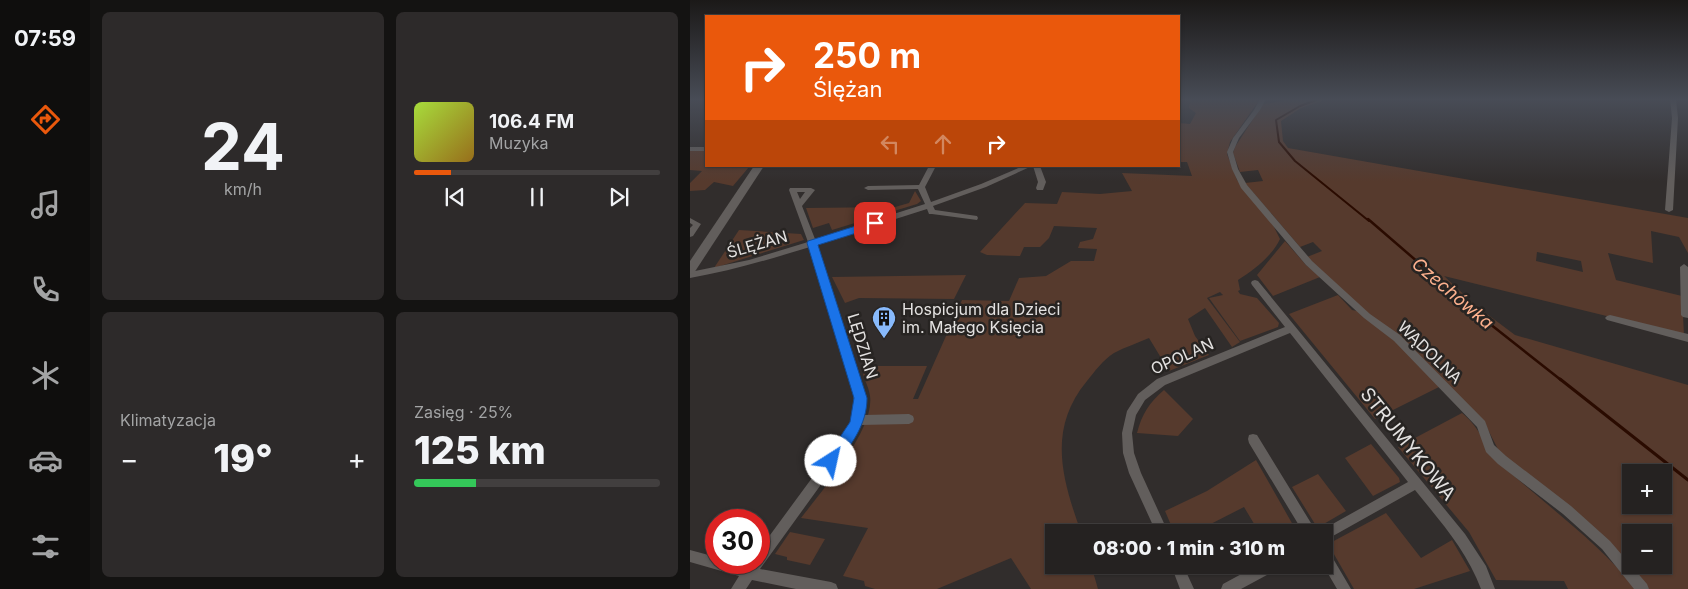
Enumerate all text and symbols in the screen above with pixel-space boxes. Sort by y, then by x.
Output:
text: 07:59 [14,25,76,51]
text: 250 m [813,34,921,76]
icon: right [730,35,795,100]
text: Ślężan [813,76,882,102]
icon: directions [28,102,63,137]
text: 24 [201,107,285,186]
text: 106.4 FM [489,110,574,133]
icon: left [876,130,904,158]
icon: ahead [929,130,957,158]
icon: right [982,130,1010,158]
text: Muzyka [489,133,549,153]
text: km/h [224,179,262,199]
icon: previous [441,183,469,211]
icon: pause [523,183,551,211]
icon: next [605,183,633,211]
icon: music [28,187,63,222]
pin [854,202,896,244]
icon: arrive [861,209,889,237]
street label: ŚLĘŻAN [724,226,790,262]
water label: Czechówka [1408,253,1498,333]
icon: phone [28,272,63,307]
place label: Hospicjum dla Dzieci im. Małego Księcia [902,299,1060,337]
building icon: Hospicjum dla Dzieci im. Małego Księcia [871,305,897,339]
street label: LĘDZIAN [844,311,882,381]
street label: WĄDOLNA [1394,316,1466,388]
street label: OPOLAN [1147,333,1217,379]
icon: climate [28,358,63,393]
street label: STRUMYKOWA [1356,383,1460,505]
text: Zasięg · 25% [414,402,513,422]
text: Klimatyzacja [120,410,216,430]
text: 125 km [414,427,546,473]
position arrow [804,434,856,486]
text: 19° [213,435,273,481]
text: − [120,442,139,476]
text: + [347,442,366,476]
icon: car [28,443,63,478]
map controls [1622,464,1672,574]
button: + [1622,464,1672,514]
speed limit sign: 30 [705,509,770,574]
button: − [1622,524,1672,574]
icon: filters [28,529,63,564]
text: 08:00 · 1 min · 310 m [1093,537,1285,560]

